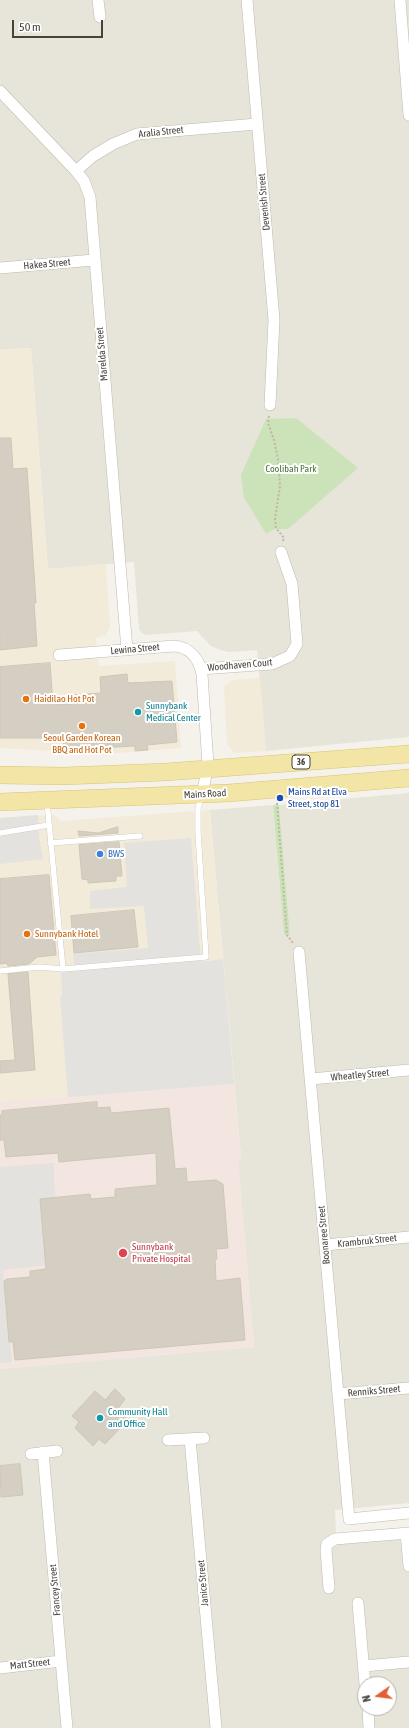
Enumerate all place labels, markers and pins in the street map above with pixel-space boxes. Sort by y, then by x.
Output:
place label: Haidilao Hot Pot [34,693,94,705]
marker: Haidilao Hot Pot [21,694,31,704]
place label: Sunnybank Medical Center [146,700,201,724]
marker: Sunnybank Medical Center [133,707,143,717]
marker: Seoul Garden Korean BBQ and Hot Pot [77,721,87,731]
place label: Seoul Garden Korean BBQ and Hot Pot [43,732,121,756]
place label: Mains Rd at Elva Street, stop 81 [288,786,347,810]
marker: Mains Rd at Elva Street, stop 81 [275,793,285,803]
place label: BWS [108,848,124,860]
marker: BWS [95,849,105,859]
place label: Sunnybank Hotel [35,928,98,940]
marker: Sunnybank Hotel [22,929,32,939]
place label: Sunnybank Private Hospital [132,1241,191,1264]
marker: Sunnybank Private Hospital [117,1247,129,1259]
place label: Community Hall and Office [108,1406,168,1430]
marker: Community Hall and Office [95,1413,105,1423]

